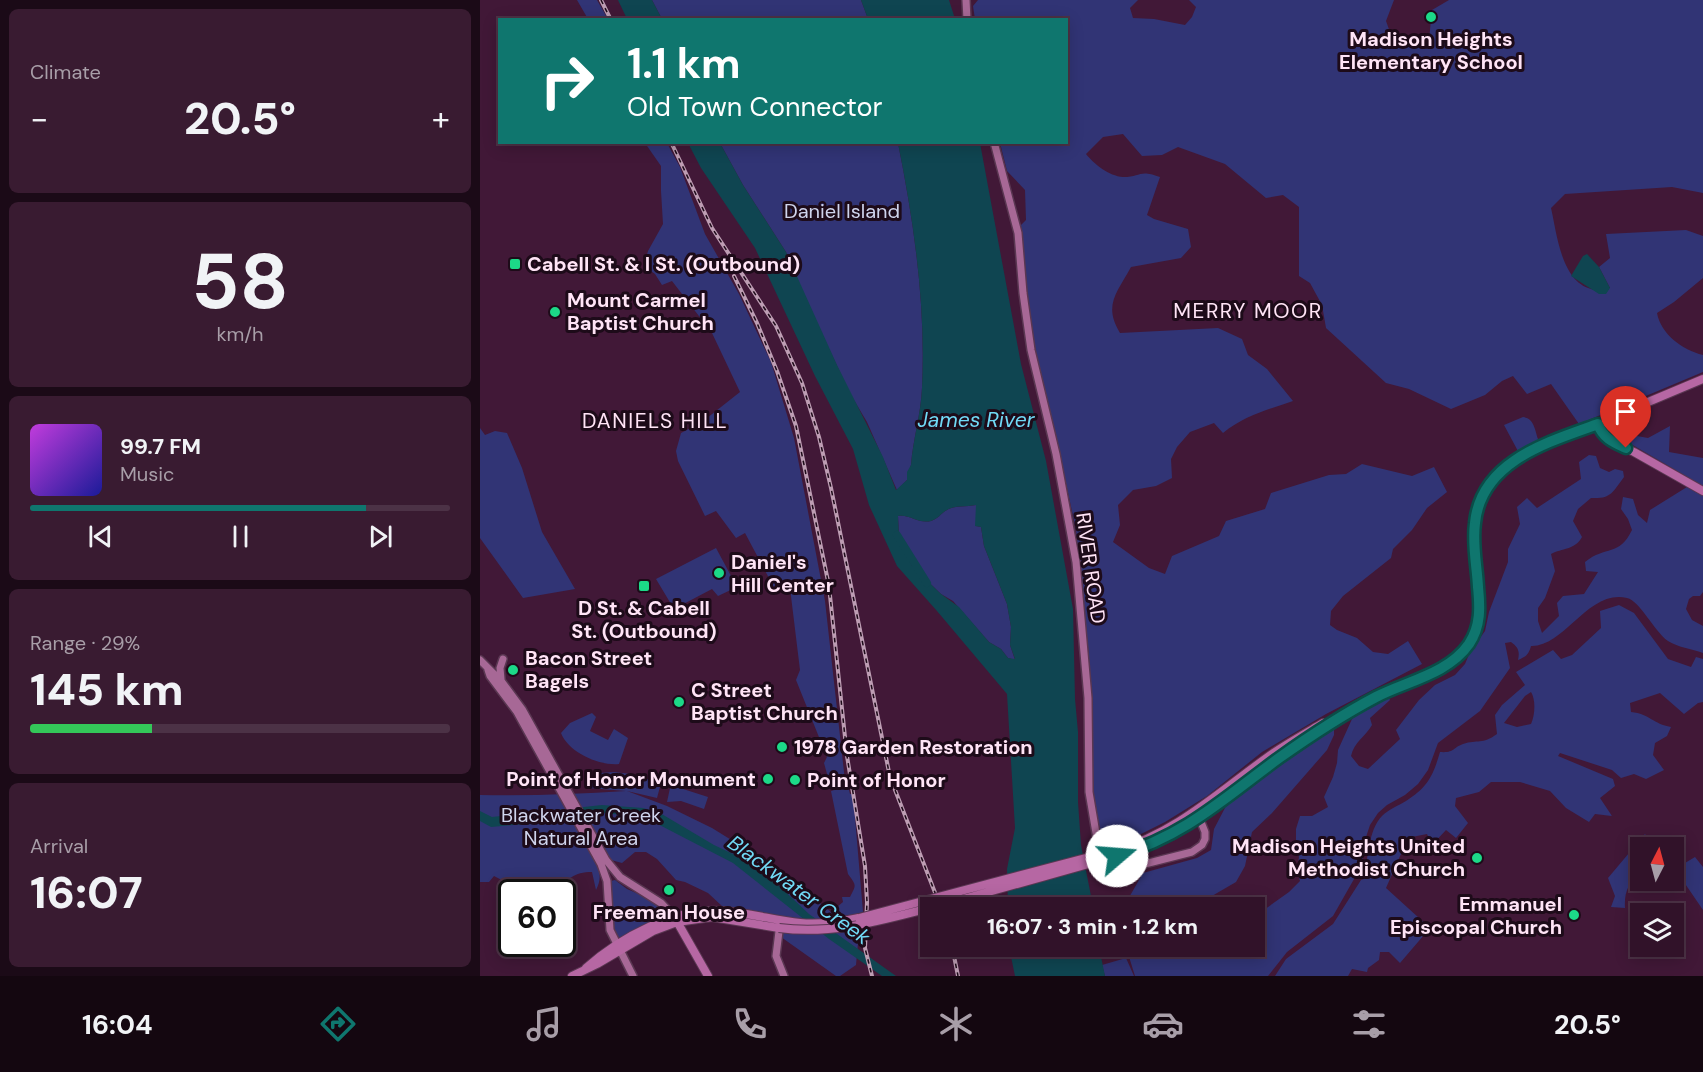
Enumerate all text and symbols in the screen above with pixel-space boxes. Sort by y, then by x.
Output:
marker: Madison Heights Elementary School [1424,10,1438,24]
place label: Madison Heights Elementary School [1339,26,1523,75]
text: 1.1 km [627,36,740,91]
icon: right [528,42,606,120]
text: Climate [30,59,101,85]
text: 20.5° [184,89,296,148]
text: Old Town Connector [627,89,883,124]
text: − [30,97,48,140]
text: + [432,97,450,140]
park label: Daniel Island [784,198,900,224]
text: 58 [191,231,289,332]
place label: Cabell St. & I St. (Outbound) [527,251,800,277]
marker: Cabell St. & I St. (Outbound) [508,257,522,271]
place label: Mount Carmel Baptist Church [567,287,714,336]
district label: MERRY MOOR [1173,297,1323,325]
marker: Mount Carmel Baptist Church [548,305,562,319]
text: km/h [216,321,264,347]
pin [1600,386,1651,448]
icon: arrive [1609,395,1642,428]
water label: James River [917,406,1036,434]
district label: DANIELS HILL [582,407,728,435]
text: 99.7 FM [120,432,201,461]
text: Music [120,461,175,487]
street label: RIVER ROAD [1070,511,1112,625]
icon: previous [84,520,117,553]
icon: pause [224,520,257,553]
icon: next [364,520,397,553]
place label: Daniel's Hill Center [731,549,834,598]
marker: Daniel's Hill Center [712,566,726,580]
marker: D St. & Cabell St. (Outbound) [637,579,651,593]
place label: D St. & Cabell St. (Outbound) [571,595,717,644]
text: Range · 29% [30,630,140,656]
place label: Bacon Street Bagels [525,645,652,694]
text: 145 km [30,660,184,719]
marker: Bacon Street Bagels [506,663,520,677]
place label: C Street Baptist Church [691,677,838,726]
marker: C Street Baptist Church [672,695,686,709]
place label: 1978 Garden Restoration [794,734,1033,760]
marker: 1978 Garden Restoration [775,740,789,754]
place label: Point of Honor Monument [506,766,756,792]
place label: Point of Honor [807,767,946,793]
marker: Point of Honor Monument [761,772,775,786]
marker: Point of Honor [788,773,802,787]
park label: Blackwater Creek Natural Area [501,802,661,851]
position arrow [1085,824,1149,888]
water label: Blackwater Creek [722,829,876,951]
text: Arrival [30,833,88,859]
place label: Madison Heights United Methodist Church [1232,833,1465,882]
north arrow [1630,837,1684,891]
map controls [1630,837,1684,957]
marker: Madison Heights United Methodist Church [1470,851,1484,865]
text: 16:07 [30,863,143,922]
speed limit sign: 60 [498,879,576,957]
marker: Freeman House [662,883,676,897]
place label: Emmanuel Episcopal Church [1390,891,1562,940]
place label: Freeman House [593,899,745,925]
button: layers [1630,903,1684,957]
marker: Emmanuel Episcopal Church [1567,908,1581,922]
text: 16:07 · 3 min · 1.2 km [987,912,1198,941]
icon: directions [317,1003,359,1045]
icon: music [523,1003,565,1045]
icon: phone [729,1003,771,1045]
icon: climate [935,1003,977,1045]
icon: car [1142,1003,1184,1045]
icon: filters [1348,1003,1390,1045]
text: 16:04 [82,1007,152,1042]
text: 20.5° [1554,1007,1621,1042]

